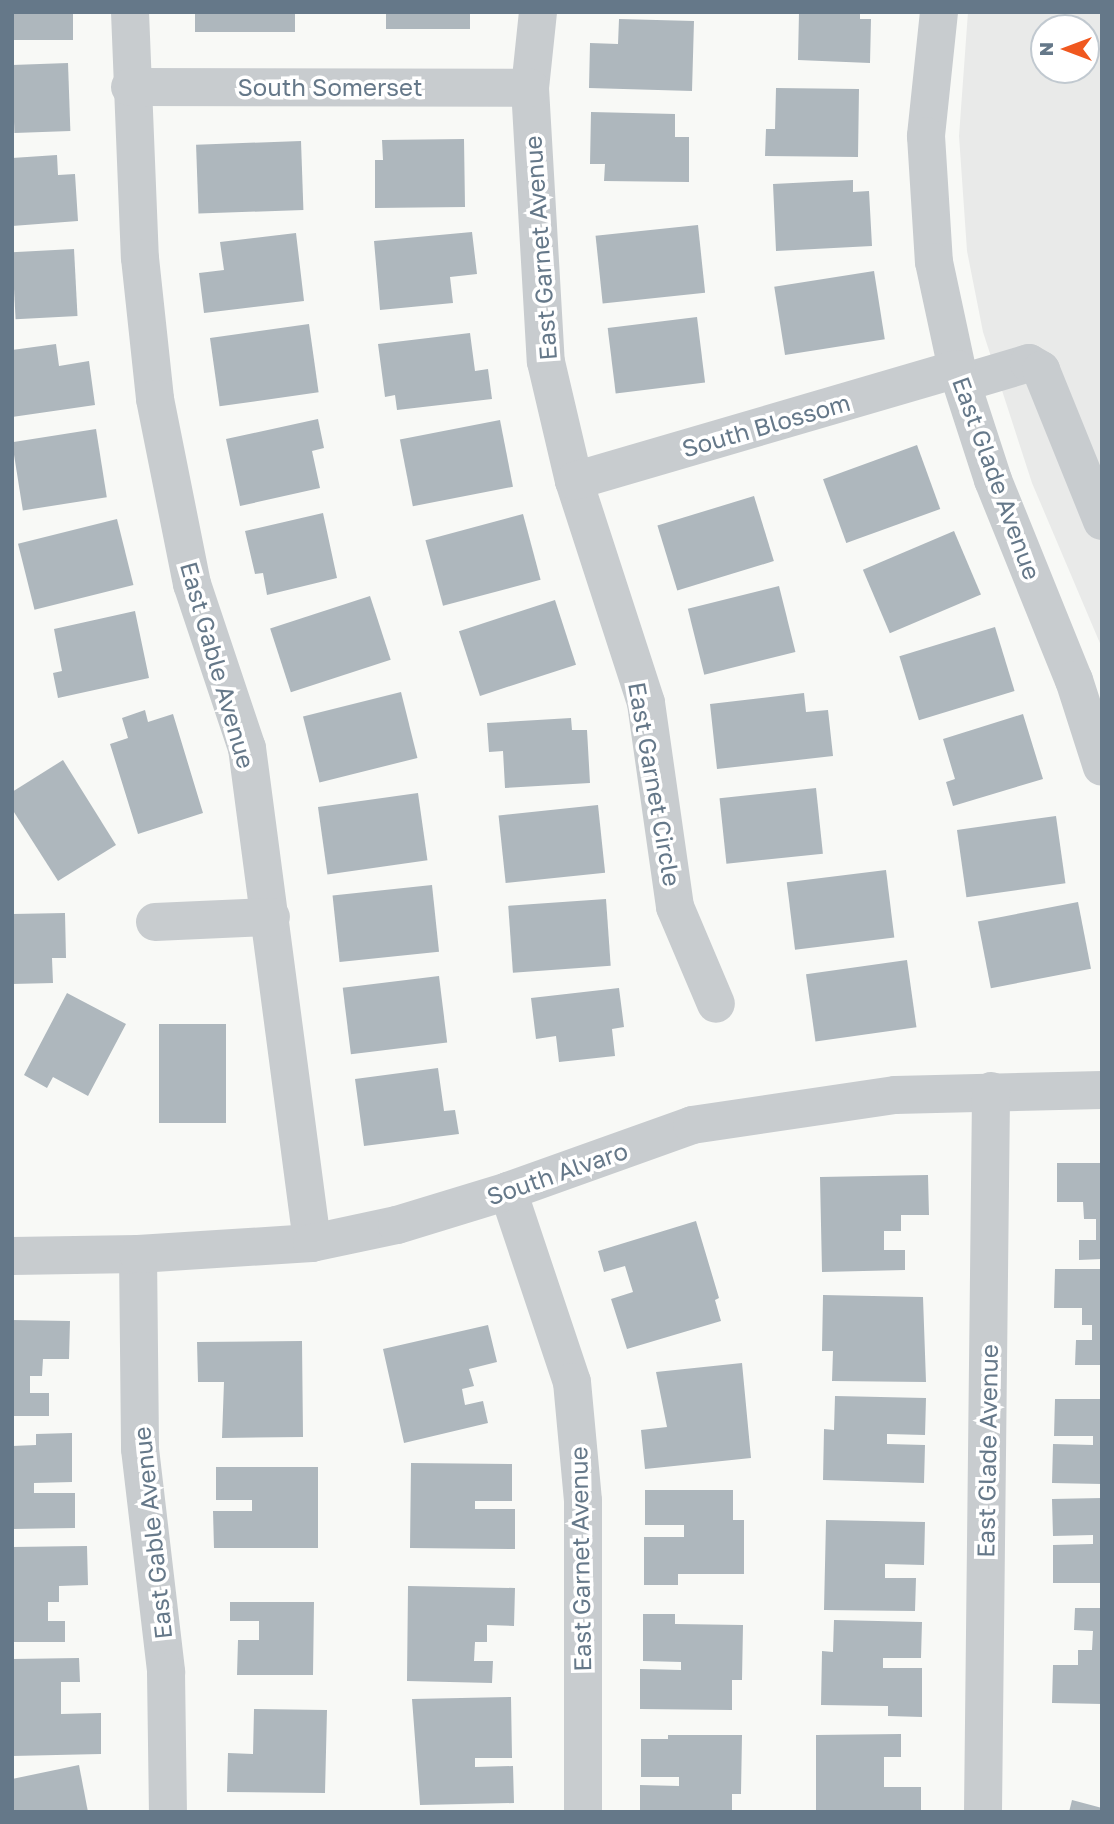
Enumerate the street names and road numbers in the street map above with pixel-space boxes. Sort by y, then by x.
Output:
street label: South Somerset [237,73,423,101]
street label: East Garnet Avenue [518,135,562,361]
street label: East Glade Avenue [947,373,1047,583]
street label: South Blossom [679,387,853,463]
street label: East Gable Avenue [175,558,261,772]
street label: East Garnet Circle [623,680,687,888]
street label: South Alvaro [483,1135,631,1211]
street label: East Glade Avenue [971,1344,1003,1558]
street label: East Gable Avenue [127,1425,177,1641]
street label: East Garnet Avenue [564,1446,596,1672]

